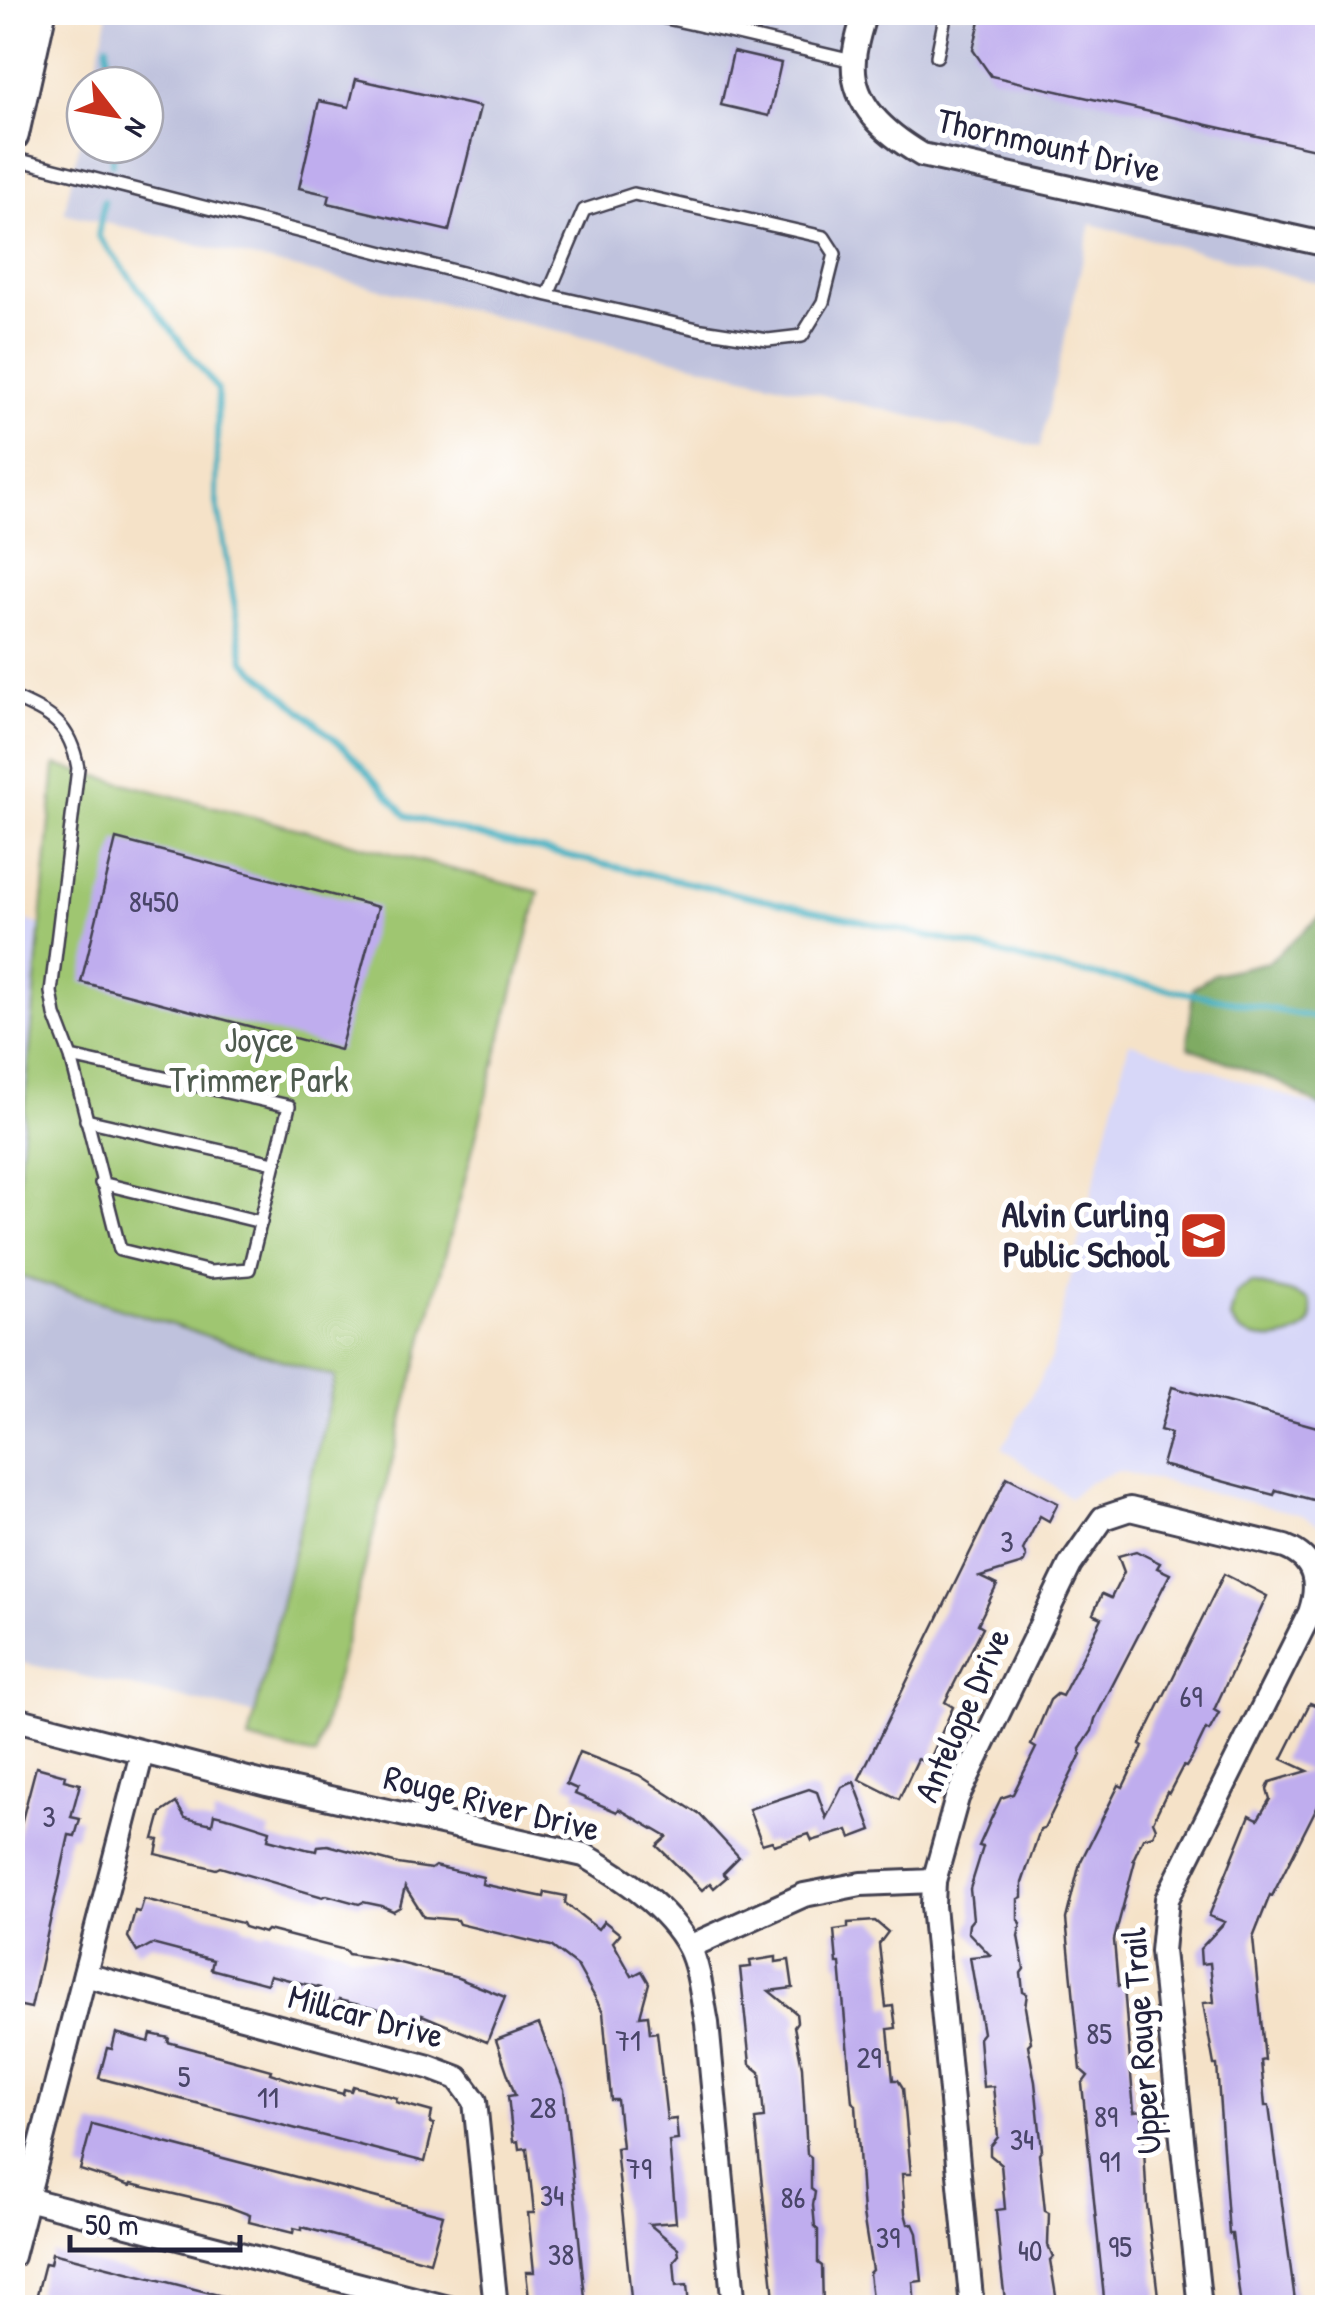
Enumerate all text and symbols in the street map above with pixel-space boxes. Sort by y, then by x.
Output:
north arrow [65,65,165,165]
street label: Thornmount Drive [933,96,1166,193]
text: N [116,112,157,144]
house number: 8450 [129,881,179,921]
park label: Joyce Trimmer Park [169,1016,349,1103]
place label: Alvin Curling Public School [1002,1191,1170,1278]
school or university icon: Alvin Curling Public School [1178,1209,1230,1261]
house number: 3 [1000,1521,1014,1561]
street label: Antelope Drive [902,1621,1021,1809]
house number: 69 [1180,1676,1202,1716]
street label: Rouge River Drive [379,1753,605,1852]
house number: 3 [42,1796,56,1836]
street label: Upper Rouge Trail [1109,1926,1172,2156]
street label: Millcar Drive [284,1972,449,2059]
house number: 85 [1086,2013,1112,2053]
house number: 71 [615,2020,641,2060]
house number: 29 [856,2037,882,2077]
house number: 5 [178,2056,191,2096]
house number: 11 [257,2077,279,2117]
house number: 28 [529,2087,557,2127]
house number: 89 [1094,2096,1118,2136]
house number: 34 [1010,2119,1034,2159]
house number: 91 [1099,2141,1121,2181]
house number: 79 [626,2148,652,2188]
house number: 34 [540,2175,564,2215]
house number: 86 [781,2177,806,2217]
scale bar [70,2190,240,2252]
text: 50 m [85,2204,138,2244]
house number: 39 [876,2217,900,2257]
house number: 95 [1108,2226,1132,2266]
house number: 40 [1018,2230,1042,2270]
house number: 38 [548,2234,574,2274]

